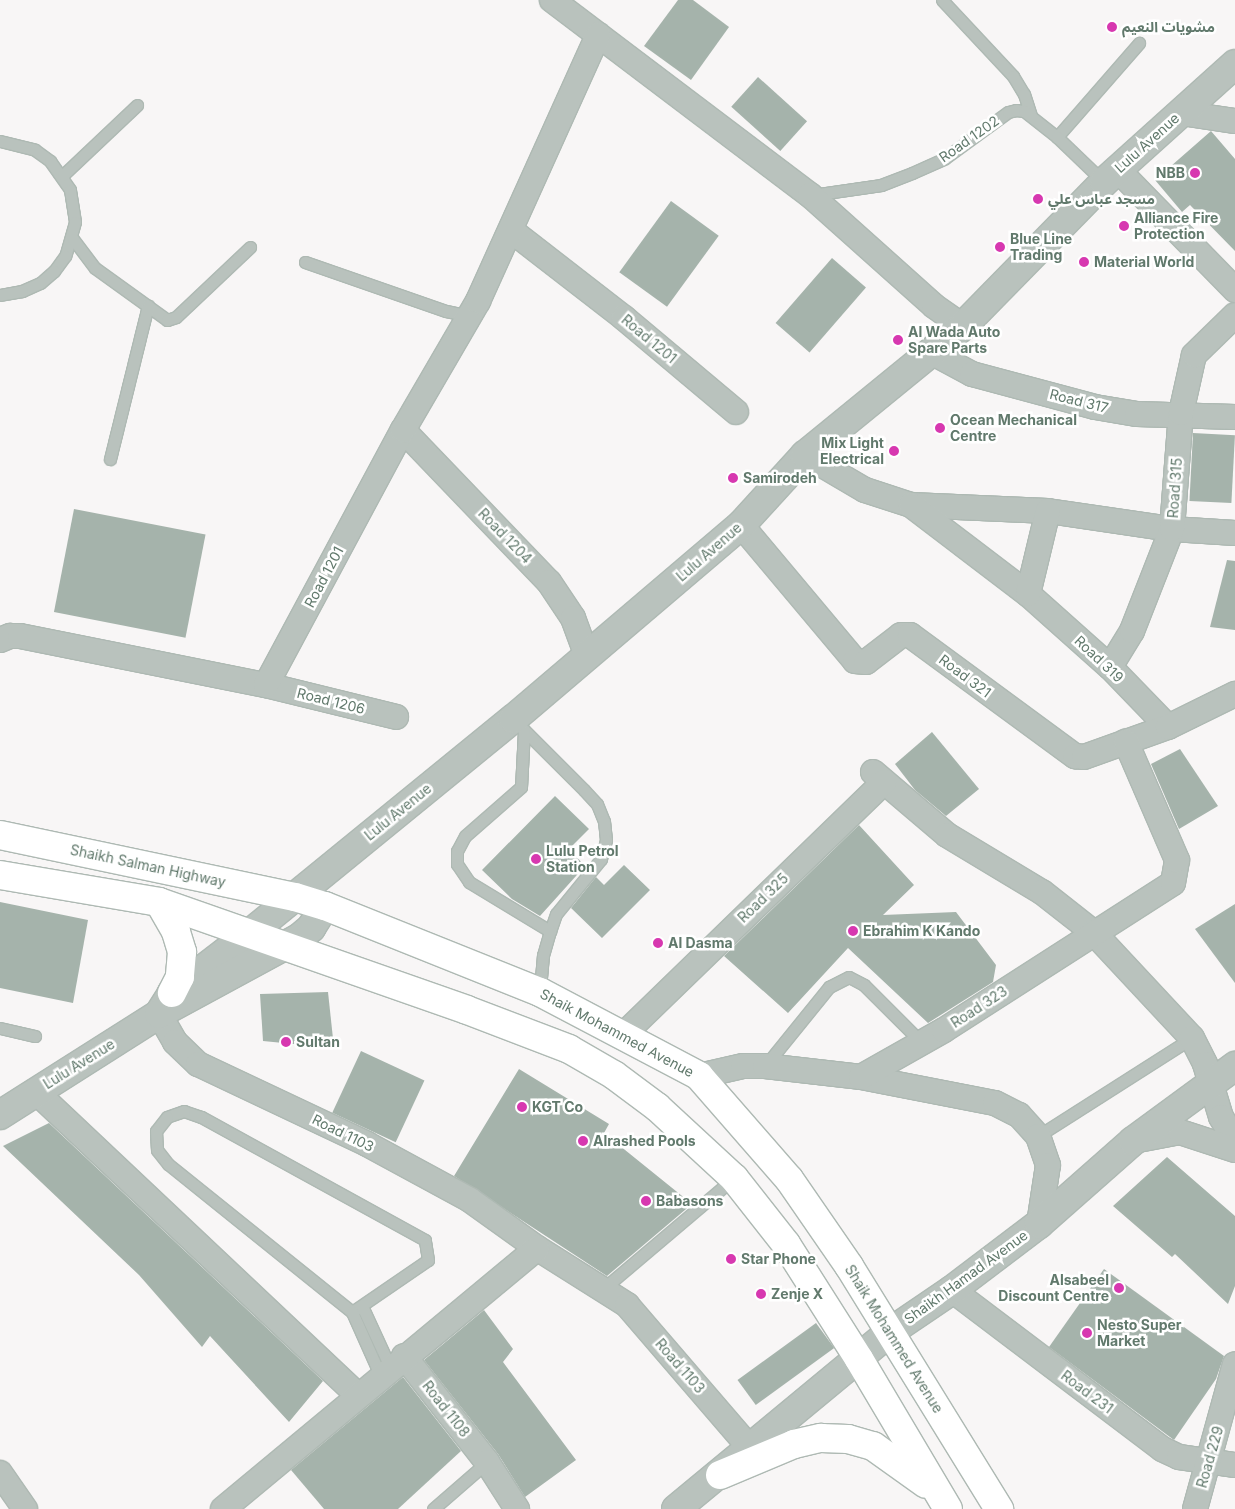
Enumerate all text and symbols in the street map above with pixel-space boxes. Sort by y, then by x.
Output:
place label: مشويات النعيم [1122,19,1215,35]
marker: مشويات النعيم [1106,21,1118,33]
street label: Lulu Avenue [1111,110,1183,176]
street label: Road 1202 [936,112,1002,166]
place label: NBB [1156,165,1185,181]
marker: NBB [1189,167,1201,179]
place label: مسجد عباس علي [1048,191,1155,207]
marker: مسجد عباس علي [1032,193,1044,205]
place label: Alliance Fire Protection [1134,210,1218,242]
marker: Alliance Fire Protection [1118,220,1130,232]
place label: Blue Line Trading [1010,231,1072,264]
marker: Blue Line Trading [994,241,1006,253]
place label: Material World [1094,254,1194,270]
marker: Material World [1078,256,1090,268]
street label: Road 1201 [618,311,680,367]
place label: Al Wada Auto Spare Parts [908,324,1000,357]
marker: Al Wada Auto Spare Parts [892,334,904,346]
street label: Road 317 [1048,386,1110,416]
place label: Ocean Mechanical Centre [950,412,1077,444]
marker: Ocean Mechanical Centre [934,422,946,434]
place label: Mix Light Electrical [820,435,884,468]
marker: Mix Light Electrical [888,445,900,457]
street label: Road 315 [1165,457,1185,519]
place label: Samirodeh [743,470,817,486]
marker: Samirodeh [727,472,739,484]
street label: Road 1204 [475,505,535,567]
street label: Lulu Avenue [673,519,745,585]
street label: Road 1201 [301,544,347,610]
street label: Road 319 [1071,632,1127,686]
street label: Road 321 [936,651,994,701]
street label: Road 1206 [295,684,367,718]
street label: Lulu Avenue [361,780,435,844]
street label: Shaikh Salman Highway [69,841,227,891]
place label: Lulu Petrol Station [546,843,619,876]
marker: Lulu Petrol Station [530,853,542,865]
street label: Road 325 [734,870,792,926]
place label: Ebrahim K Kando [863,923,980,939]
marker: Ebrahim K Kando [847,925,859,937]
place label: Al Dasma [668,935,733,951]
marker: Al Dasma [652,937,664,949]
street label: Road 323 [948,983,1010,1031]
street label: Shaik Mohammed Avenue [537,985,697,1081]
place label: Sultan [296,1034,340,1050]
street label: Lulu Avenue [40,1035,118,1093]
marker: Sultan [280,1036,292,1048]
place label: KGT Co [532,1099,583,1115]
marker: KGT Co [516,1101,528,1113]
street label: Road 1103 [309,1111,377,1155]
place label: Alrashed Pools [593,1133,696,1149]
marker: Alrashed Pools [577,1135,589,1147]
place label: Babasons [656,1193,723,1209]
marker: Babasons [640,1195,652,1207]
street label: Shaikh Hamad Avenue [901,1227,1031,1327]
place label: Star Phone [741,1251,816,1267]
marker: Star Phone [725,1253,737,1265]
street label: Shaik Mohammed Avenue [841,1262,947,1416]
place label: Alsabeel Discount Centre [998,1272,1109,1304]
marker: Alsabeel Discount Centre [1113,1282,1125,1294]
place label: Zenje X [771,1286,823,1302]
marker: Zenje X [755,1288,767,1300]
place label: Nesto Super Market [1097,1317,1181,1350]
marker: Nesto Super Market [1081,1327,1093,1339]
street label: Road 1103 [652,1335,708,1397]
street label: Road 231 [1058,1367,1116,1417]
street label: Road 1108 [419,1378,473,1440]
street label: Road 229 [1193,1424,1227,1490]

